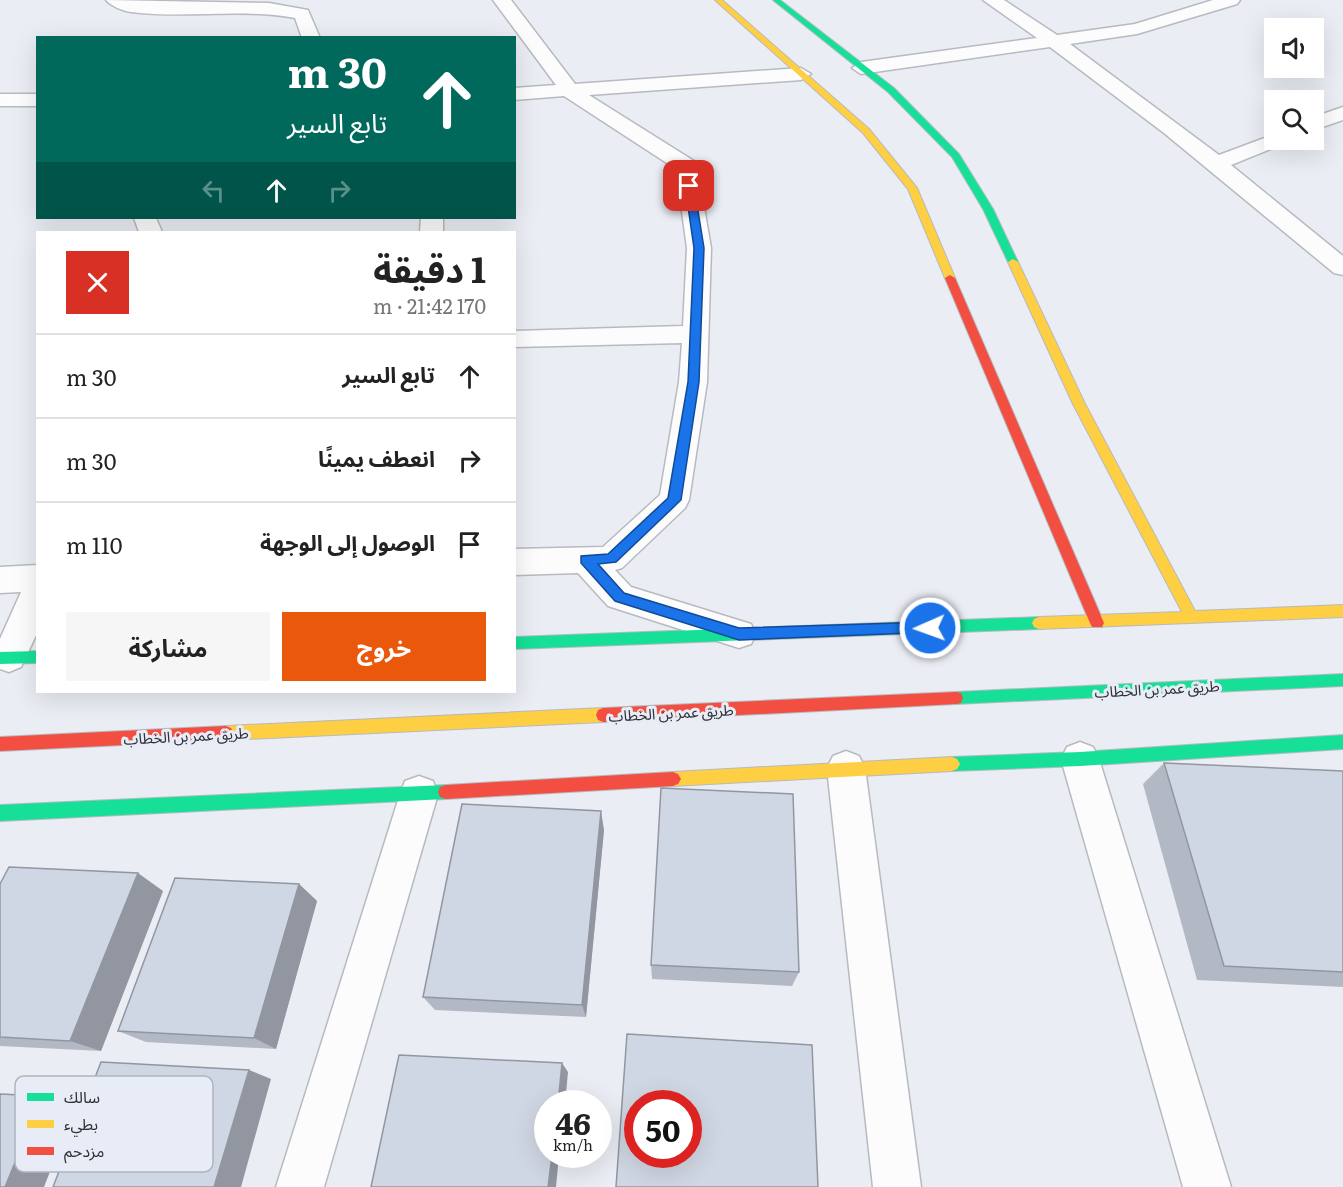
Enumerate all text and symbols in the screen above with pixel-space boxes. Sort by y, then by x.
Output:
map controls [1264,18,1324,150]
button: sound [1264,18,1324,78]
text: 30 m [287,39,387,101]
icon: ahead [408,60,486,138]
button: search [1264,90,1324,150]
text: تابع السير [287,101,387,141]
pin [663,160,714,211]
icon: arrive [672,169,705,202]
icon: left [197,174,230,207]
icon: ahead [260,174,293,207]
icon: right [323,174,356,207]
text: 1 دقيقة [373,241,486,294]
button: close [66,251,129,314]
text: 170 m · 21:42 [373,290,486,320]
text: تابع السير [342,357,435,390]
text: 30 m [66,360,116,393]
icon: ahead [453,360,486,393]
text: انعطف يمينًا [318,441,435,474]
text: 30 m [66,444,116,477]
icon: right [453,444,486,477]
text: الوصول إلى الوجهة [260,525,435,558]
text: 110 m [66,528,122,561]
icon: arrive [453,528,486,561]
position arrow [898,596,962,660]
button: مشاركة [66,612,270,681]
button: خروج [282,612,486,681]
street label: طريق عمر بن الخطاب [1094,673,1220,703]
street label: طريق عمر بن الخطاب [608,697,734,727]
street label: طريق عمر بن الخطاب [123,720,249,750]
legend [15,1076,213,1172]
text: سالك [64,1084,100,1108]
speed limit sign: 50 [624,1090,702,1168]
text: 46 [555,1100,591,1144]
text: بطيء [64,1111,98,1137]
text: km/h [553,1133,593,1156]
text: مزدحم [64,1138,104,1164]

